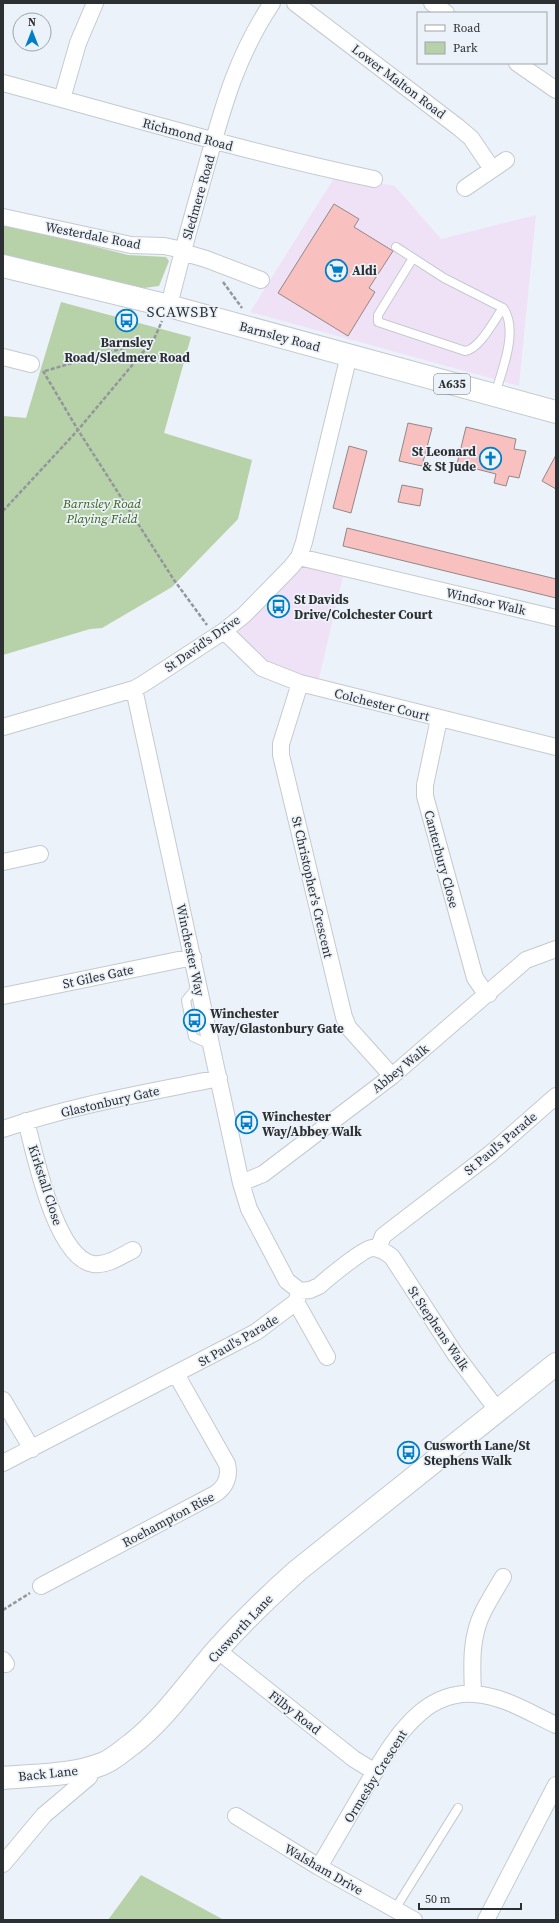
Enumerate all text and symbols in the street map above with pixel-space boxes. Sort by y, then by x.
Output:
north arrow [12,12,52,52]
legend [417,12,547,64]
text: N [28,15,36,30]
text: Road [453,20,480,36]
street label: Lower Malton Road [348,40,450,123]
text: Park [453,40,478,56]
street label: Richmond Road [141,114,236,155]
street label: Sledmere Road [178,152,219,241]
street label: Westerdale Road [44,218,143,253]
supermarket icon: Aldi [324,257,350,283]
place label: Aldi [352,262,377,279]
district label: SCAWSBY [147,301,219,322]
bus stop icon: Barnsley Road/Sledmere Road [114,307,140,333]
street label: Barnsley Road [238,318,323,356]
place label: Barnsley Road/Sledmere Road [64,334,190,366]
road number: A635 [434,374,470,394]
place label: St Leonard & St Jude [412,443,476,475]
church icon: St Leonard & St Jude [478,445,504,471]
park label: Barnsley Road Playing Field [62,495,141,527]
street label: Windsor Walk [444,584,528,619]
place label: St Davids Drive/Colchester Court [294,591,433,623]
bus stop icon: St Davids Drive/Colchester Court [266,593,292,619]
street label: St David's Drive [161,611,244,676]
street label: Colchester Court [333,684,432,725]
street label: Canterbury Close [420,808,463,910]
street label: St Christopher's Crescent [288,815,337,960]
street label: Winchester Way [172,902,209,998]
street label: St Giles Gate [61,961,135,992]
place label: Winchester Way/Glastonbury Gate [210,1005,344,1037]
bus stop icon: Winchester Way/Glastonbury Gate [181,1007,207,1033]
street label: Abbey Walk [368,1040,433,1097]
street label: Glastonbury Gate [59,1082,161,1121]
place label: Winchester Way/Abbey Walk [262,1108,362,1140]
street label: St Paul's Parade [460,1108,541,1179]
bus stop icon: Winchester Way/Abbey Walk [233,1110,259,1136]
street label: Kirkstall Close [25,1143,67,1228]
street label: St Stephens Walk [404,1283,474,1375]
street label: St Paul's Parade [195,1310,282,1370]
place label: Cusworth Lane/St Stephens Walk [424,1437,530,1469]
bus stop icon: Cusworth Lane/St Stephens Walk [395,1439,421,1465]
street label: Roehampton Rise [119,1488,218,1551]
street label: Cusworth Lane [204,1590,277,1666]
street label: Filby Road [265,1687,325,1738]
street label: Ormesby Crescent [340,1726,411,1826]
street label: Back Lane [17,1762,79,1785]
street label: Walsham Drive [281,1840,366,1899]
scale bar [419,1885,521,1911]
text: 50 m [425,1891,451,1907]

